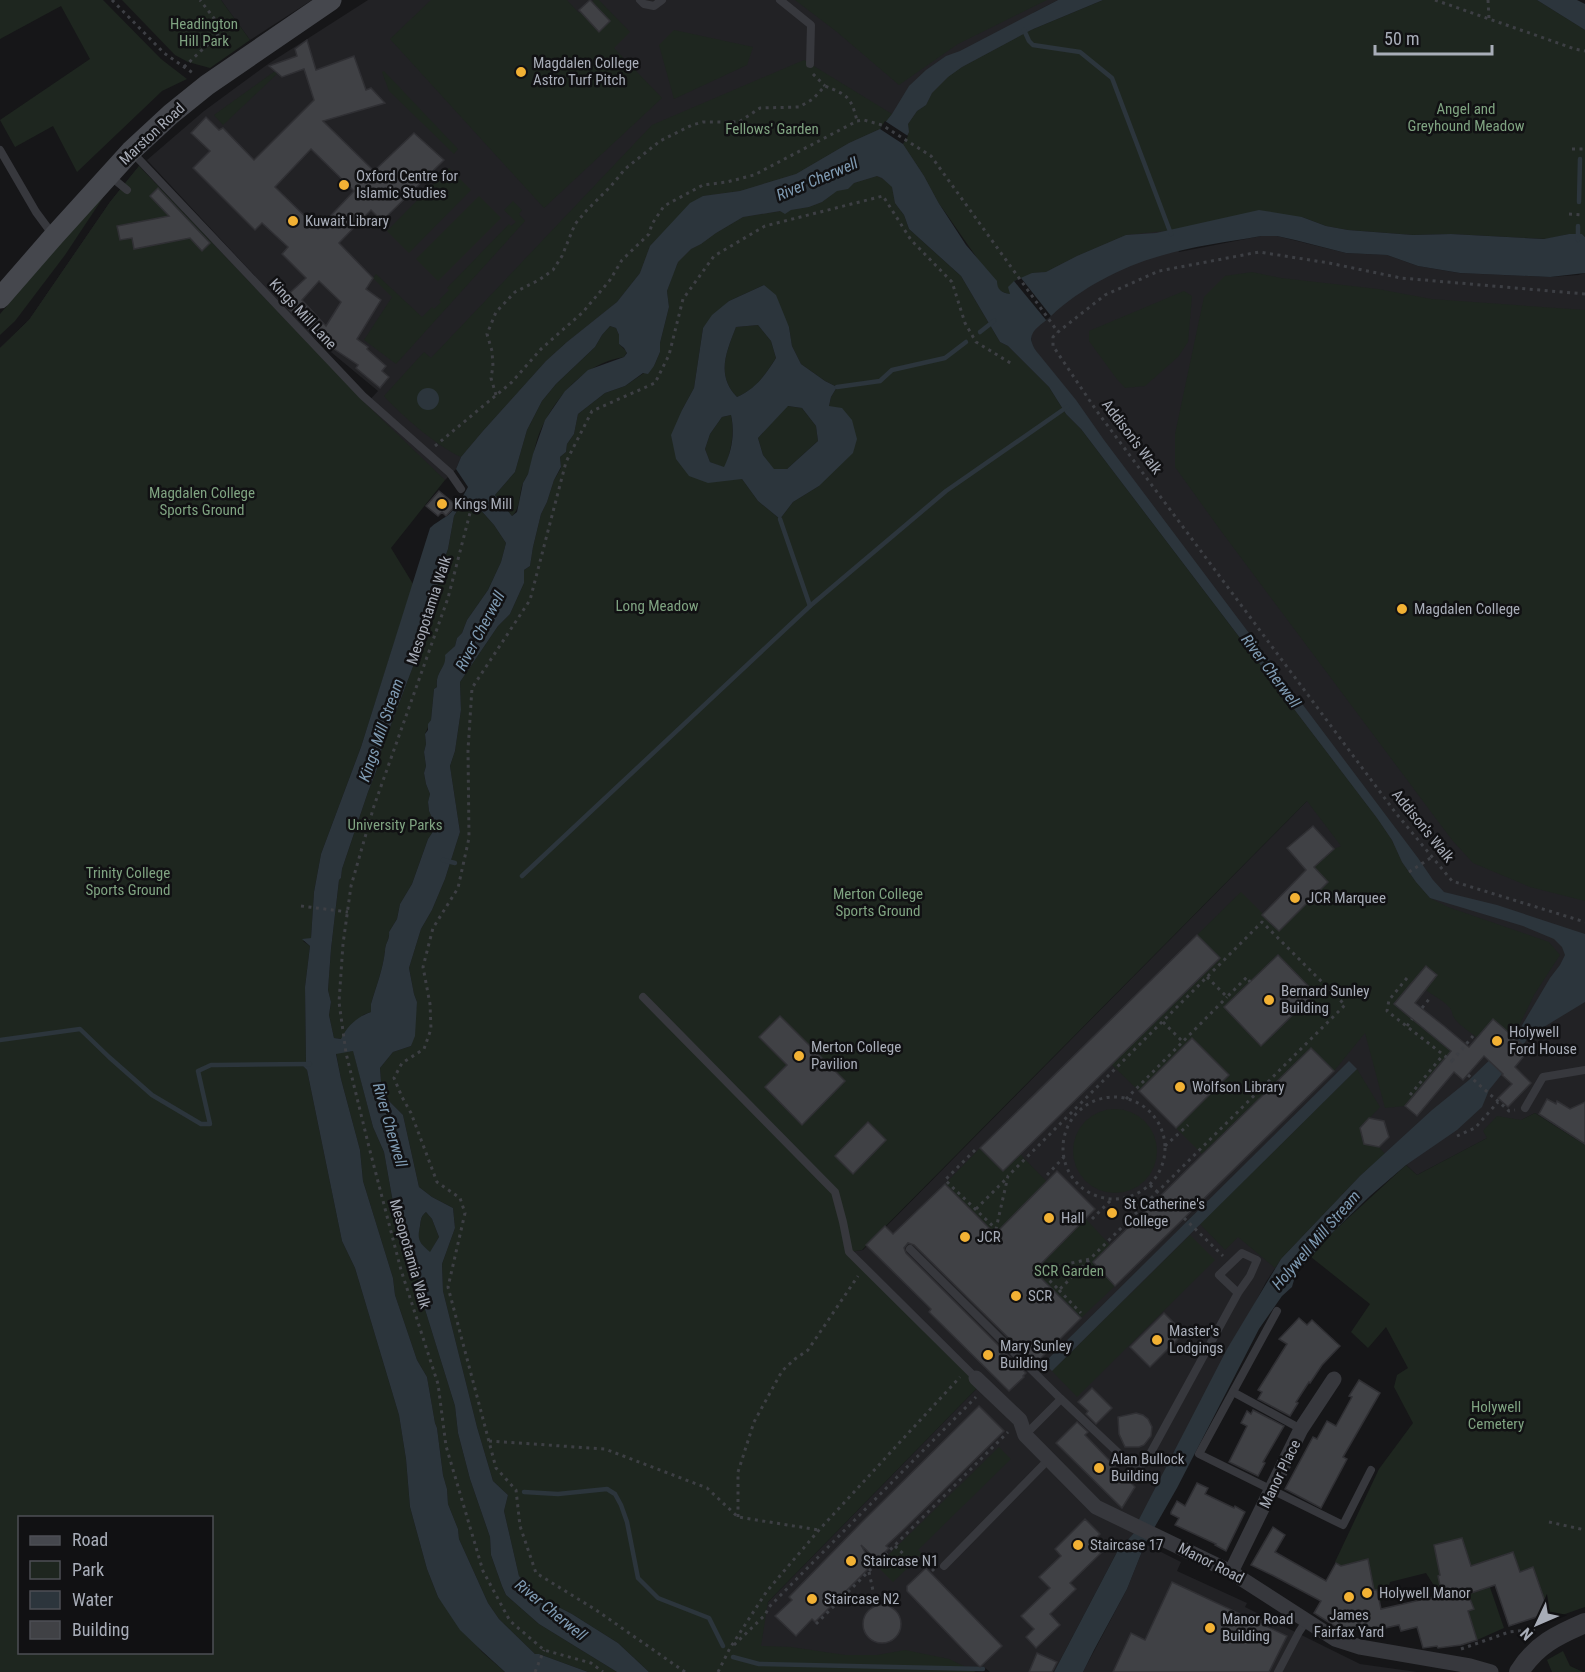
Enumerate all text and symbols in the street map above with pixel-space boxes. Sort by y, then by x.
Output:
park label: Headington Hill Park [170,15,238,50]
scale bar [1375,18,1492,56]
text: 50 m [1384,28,1419,49]
place label: Magdalen College Astro Turf Pitch [533,54,639,89]
marker: Magdalen College Astro Turf Pitch [514,65,528,79]
street label: Marston Road [116,99,188,169]
park label: Angel and Greyhound Meadow [1408,100,1525,135]
park label: Fellows' Garden [725,120,819,138]
water label: River Cherwell [773,153,861,205]
place label: Oxford Centre for Islamic Studies [356,167,459,202]
marker: Oxford Centre for Islamic Studies [337,178,351,192]
place label: Kuwait Library [305,212,389,230]
marker: Kuwait Library [286,214,300,228]
street label: Kings Mill Lane [266,275,340,353]
street label: Addison's Walk [1098,396,1166,478]
park label: Magdalen College Sports Ground [149,484,255,519]
place label: Kings Mill [454,495,512,513]
marker: Kings Mill [435,497,449,511]
street label: Mesopotamia Walk [403,553,455,667]
water label: River Cherwell [451,588,509,674]
park label: Long Meadow [615,597,699,615]
place label: Magdalen College [1414,600,1520,618]
marker: Magdalen College [1395,602,1409,616]
water label: River Cherwell [1237,631,1305,712]
water label: Kings Mill Stream [355,676,407,784]
street label: Addison's Walk [1388,786,1458,866]
park label: University Parks [347,816,443,834]
park label: Trinity College Sports Ground [85,864,171,899]
park label: Merton College Sports Ground [833,885,923,920]
place label: JCR Marquee [1307,889,1386,907]
marker: JCR Marquee [1288,891,1302,905]
place label: Bernard Sunley Building [1281,982,1369,1017]
marker: Bernard Sunley Building [1262,993,1276,1007]
place label: Holywell Ford House [1509,1023,1577,1058]
marker: Holywell Ford House [1490,1034,1504,1048]
place label: Merton College Pavilion [811,1038,901,1073]
marker: Merton College Pavilion [792,1049,806,1063]
place label: Wolfson Library [1192,1078,1284,1096]
marker: Wolfson Library [1173,1080,1187,1094]
water label: River Cherwell [369,1081,411,1170]
water label: Holywell Mill Stream [1268,1187,1364,1293]
place label: St Catherine's College [1124,1195,1205,1230]
street label: Mesopotamia Walk [386,1197,434,1311]
marker: St Catherine's College [1105,1206,1119,1220]
place label: Hall [1061,1209,1084,1227]
marker: Hall [1042,1211,1056,1225]
place label: JCR [977,1228,1001,1246]
marker: JCR [958,1230,972,1244]
park label: SCR Garden [1034,1262,1104,1280]
place label: SCR [1028,1287,1052,1305]
marker: SCR [1009,1289,1023,1303]
place label: Master's Lodgings [1169,1322,1224,1357]
marker: Master's Lodgings [1150,1333,1164,1347]
place label: Mary Sunley Building [1000,1337,1072,1372]
marker: Mary Sunley Building [981,1348,995,1362]
park label: Holywell Cemetery [1468,1398,1524,1433]
street label: Manor Place [1256,1437,1304,1511]
place label: Alan Bullock Building [1111,1450,1185,1485]
marker: Alan Bullock Building [1092,1461,1106,1475]
legend [18,1516,213,1654]
text: Road [72,1529,108,1550]
place label: Staircase 17 [1090,1536,1164,1554]
marker: Staircase 17 [1071,1538,1085,1552]
street label: Manor Road [1175,1539,1247,1587]
place label: Staircase N1 [863,1552,938,1570]
marker: Staircase N1 [844,1554,858,1568]
text: Park [72,1559,104,1580]
water label: River Cherwell [511,1575,591,1645]
place label: Holywell Manor [1379,1584,1471,1602]
marker: Holywell Manor [1360,1586,1374,1600]
text: Water [72,1589,114,1610]
place label: Staircase N2 [824,1590,899,1608]
marker: James Fairfax Yard [1342,1590,1356,1604]
marker: Staircase N2 [805,1592,819,1606]
north arrow [1507,1594,1567,1654]
place label: James Fairfax Yard [1314,1606,1384,1641]
place label: Manor Road Building [1222,1610,1293,1645]
text: Building [72,1619,129,1640]
marker: Manor Road Building [1203,1621,1217,1635]
text: N [1516,1624,1537,1644]

